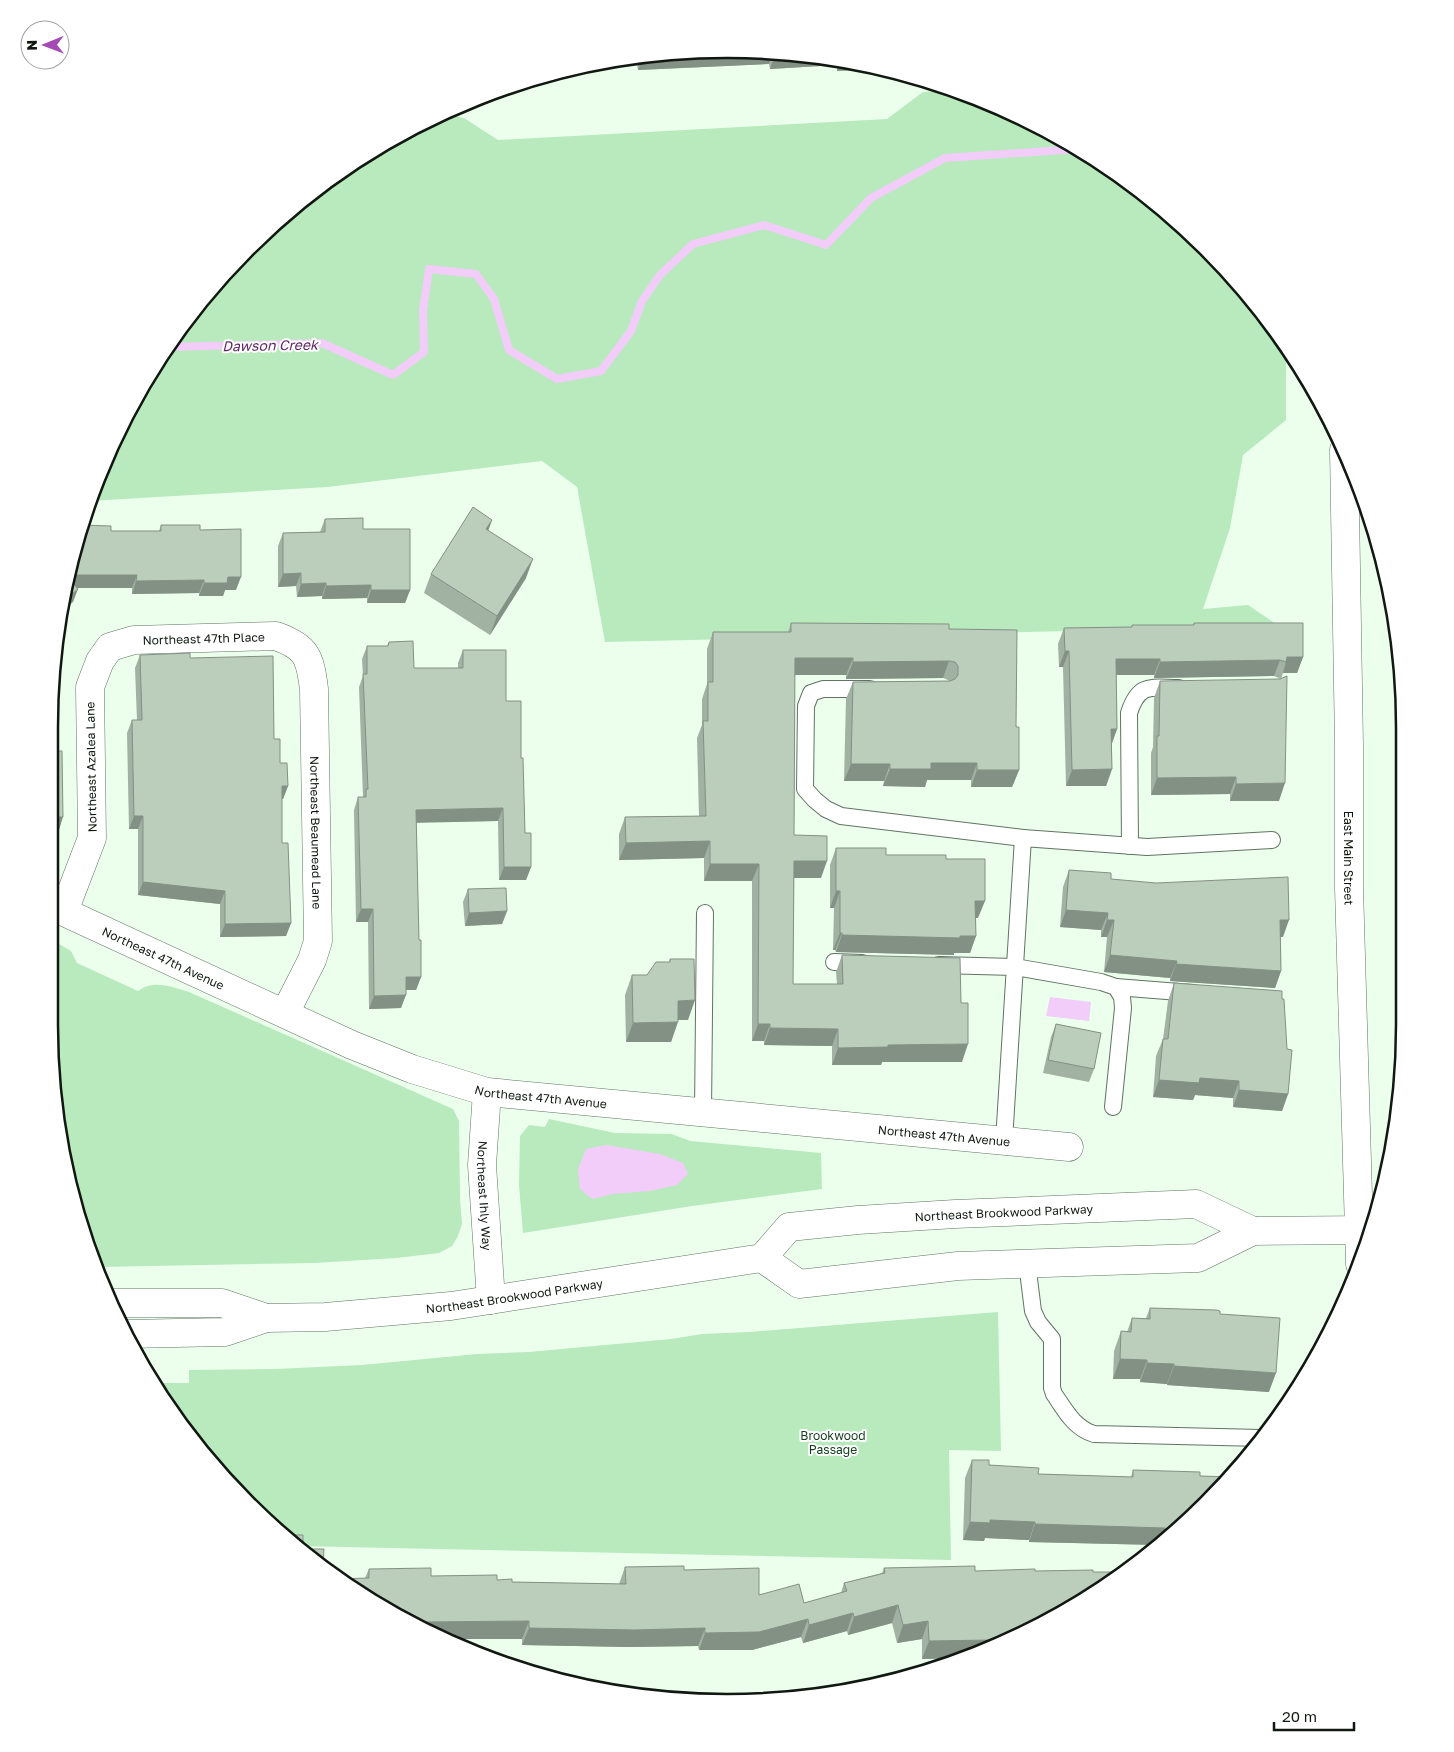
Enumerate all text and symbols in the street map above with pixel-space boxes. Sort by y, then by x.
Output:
north arrow [20,20,70,70]
text: N [23,40,40,51]
water label: Dawson Creek [222,336,320,354]
street label: Northeast 47th Place [142,629,265,647]
street label: Northeast Azalea Lane [82,701,100,833]
street label: Northeast Beaumead Lane [308,756,325,910]
street label: East Main Street [1341,811,1357,906]
street label: Northeast 47th Avenue [100,923,227,993]
street label: Northeast 47th Avenue [473,1081,608,1111]
street label: Northeast 47th Avenue [877,1121,1011,1149]
street label: Northeast Ihly Way [474,1140,495,1252]
street label: Northeast Brookwood Parkway [914,1201,1094,1224]
street label: Northeast Brookwood Parkway [425,1275,604,1316]
park label: Brookwood Passage [800,1428,866,1457]
scale bar [1274,1700,1354,1732]
text: 20 m [1282,1707,1317,1725]

